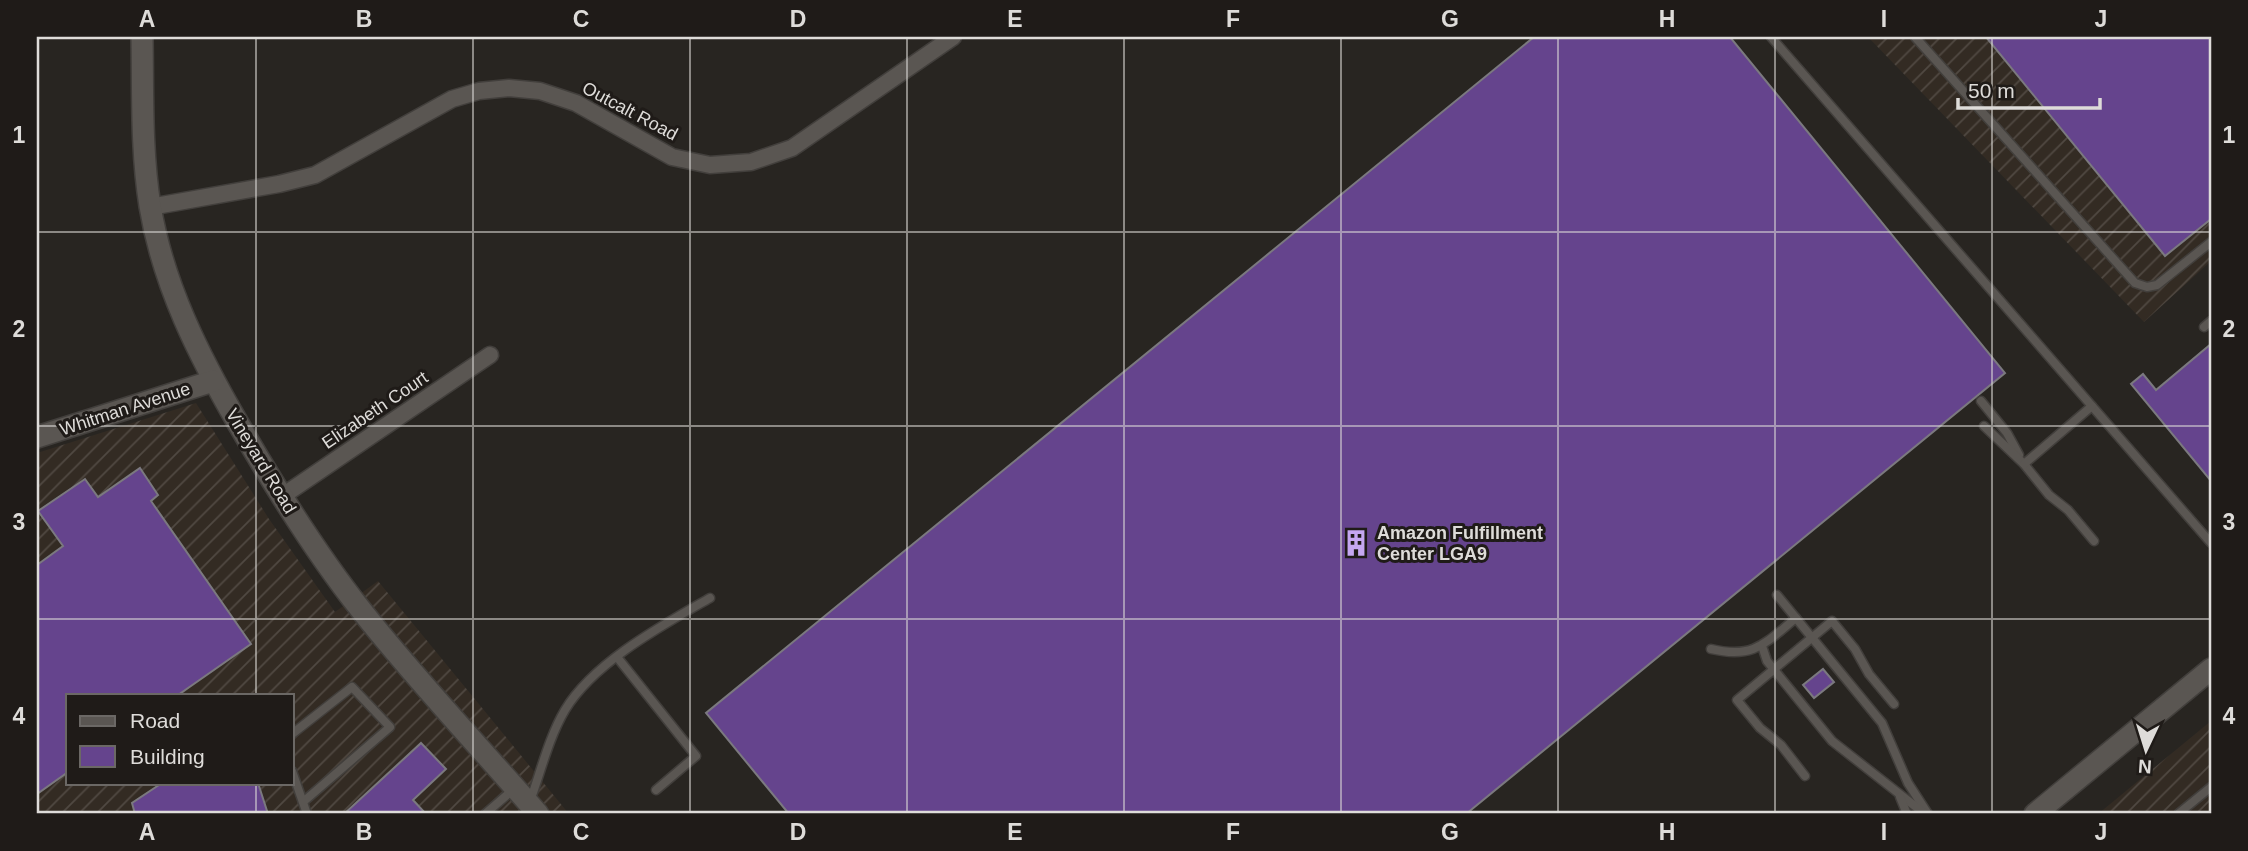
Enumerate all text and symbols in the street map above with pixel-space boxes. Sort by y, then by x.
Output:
text: A [139,6,155,32]
text: B [356,6,372,32]
text: C [573,6,589,32]
text: D [790,6,806,32]
text: E [1007,6,1023,32]
text: F [1226,6,1240,32]
text: G [1441,6,1459,32]
text: H [1659,6,1675,32]
text: I [1881,6,1887,32]
text: J [2095,6,2107,32]
scale bar [1958,66,2099,110]
street label: Outcalt Road [579,78,681,144]
text: 50 m [1968,79,2015,102]
text: 1 [13,122,26,148]
text: 1 [2223,122,2236,148]
text: 2 [13,316,25,342]
text: 2 [2223,316,2235,342]
street label: Elizabeth Court [318,367,432,453]
street label: Whitman Avenue [57,379,193,439]
street label: Vineyard Road [222,405,300,517]
text: 3 [13,509,25,535]
text: 3 [2223,509,2235,535]
place label: Amazon Fulfillment Center LGA9 [1377,523,1543,564]
building icon: Amazon Fulfillment Center LGA9 [1341,528,1371,558]
legend [66,694,294,784]
text: 4 [13,703,26,729]
text: 4 [2223,703,2236,729]
text: Road [130,709,180,732]
north arrow [2112,714,2182,784]
text: Building [130,745,205,768]
text: N [2137,756,2152,777]
text: A [139,819,155,845]
text: B [356,819,372,845]
text: C [573,819,589,845]
text: D [790,819,806,845]
text: E [1007,819,1023,845]
text: F [1226,819,1240,845]
text: G [1441,819,1459,845]
text: H [1659,819,1675,845]
text: I [1881,819,1887,845]
text: J [2095,819,2107,845]

